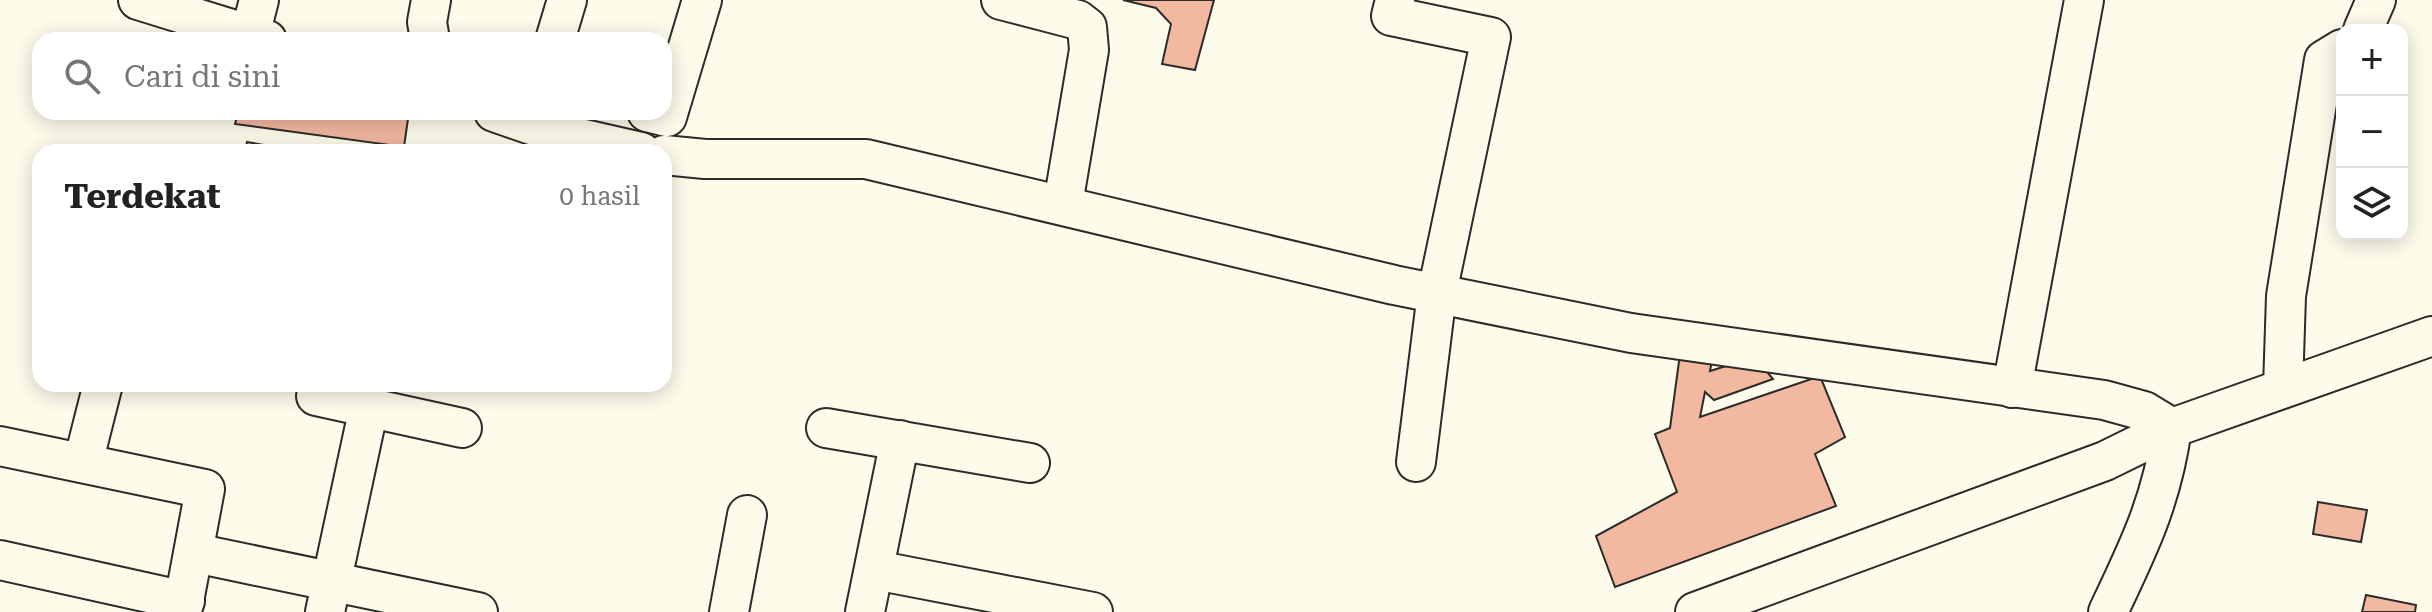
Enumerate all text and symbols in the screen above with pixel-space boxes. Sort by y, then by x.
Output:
map controls [2336,24,2408,240]
button: + [2336,24,2408,96]
search box [32,32,672,120]
icon: search [60,54,104,98]
text: Cari di sini [124,59,280,94]
button: − [2336,96,2408,168]
button: layers [2336,168,2408,240]
text: Terdekat [64,176,220,216]
text: 0 hasil [559,181,640,211]

